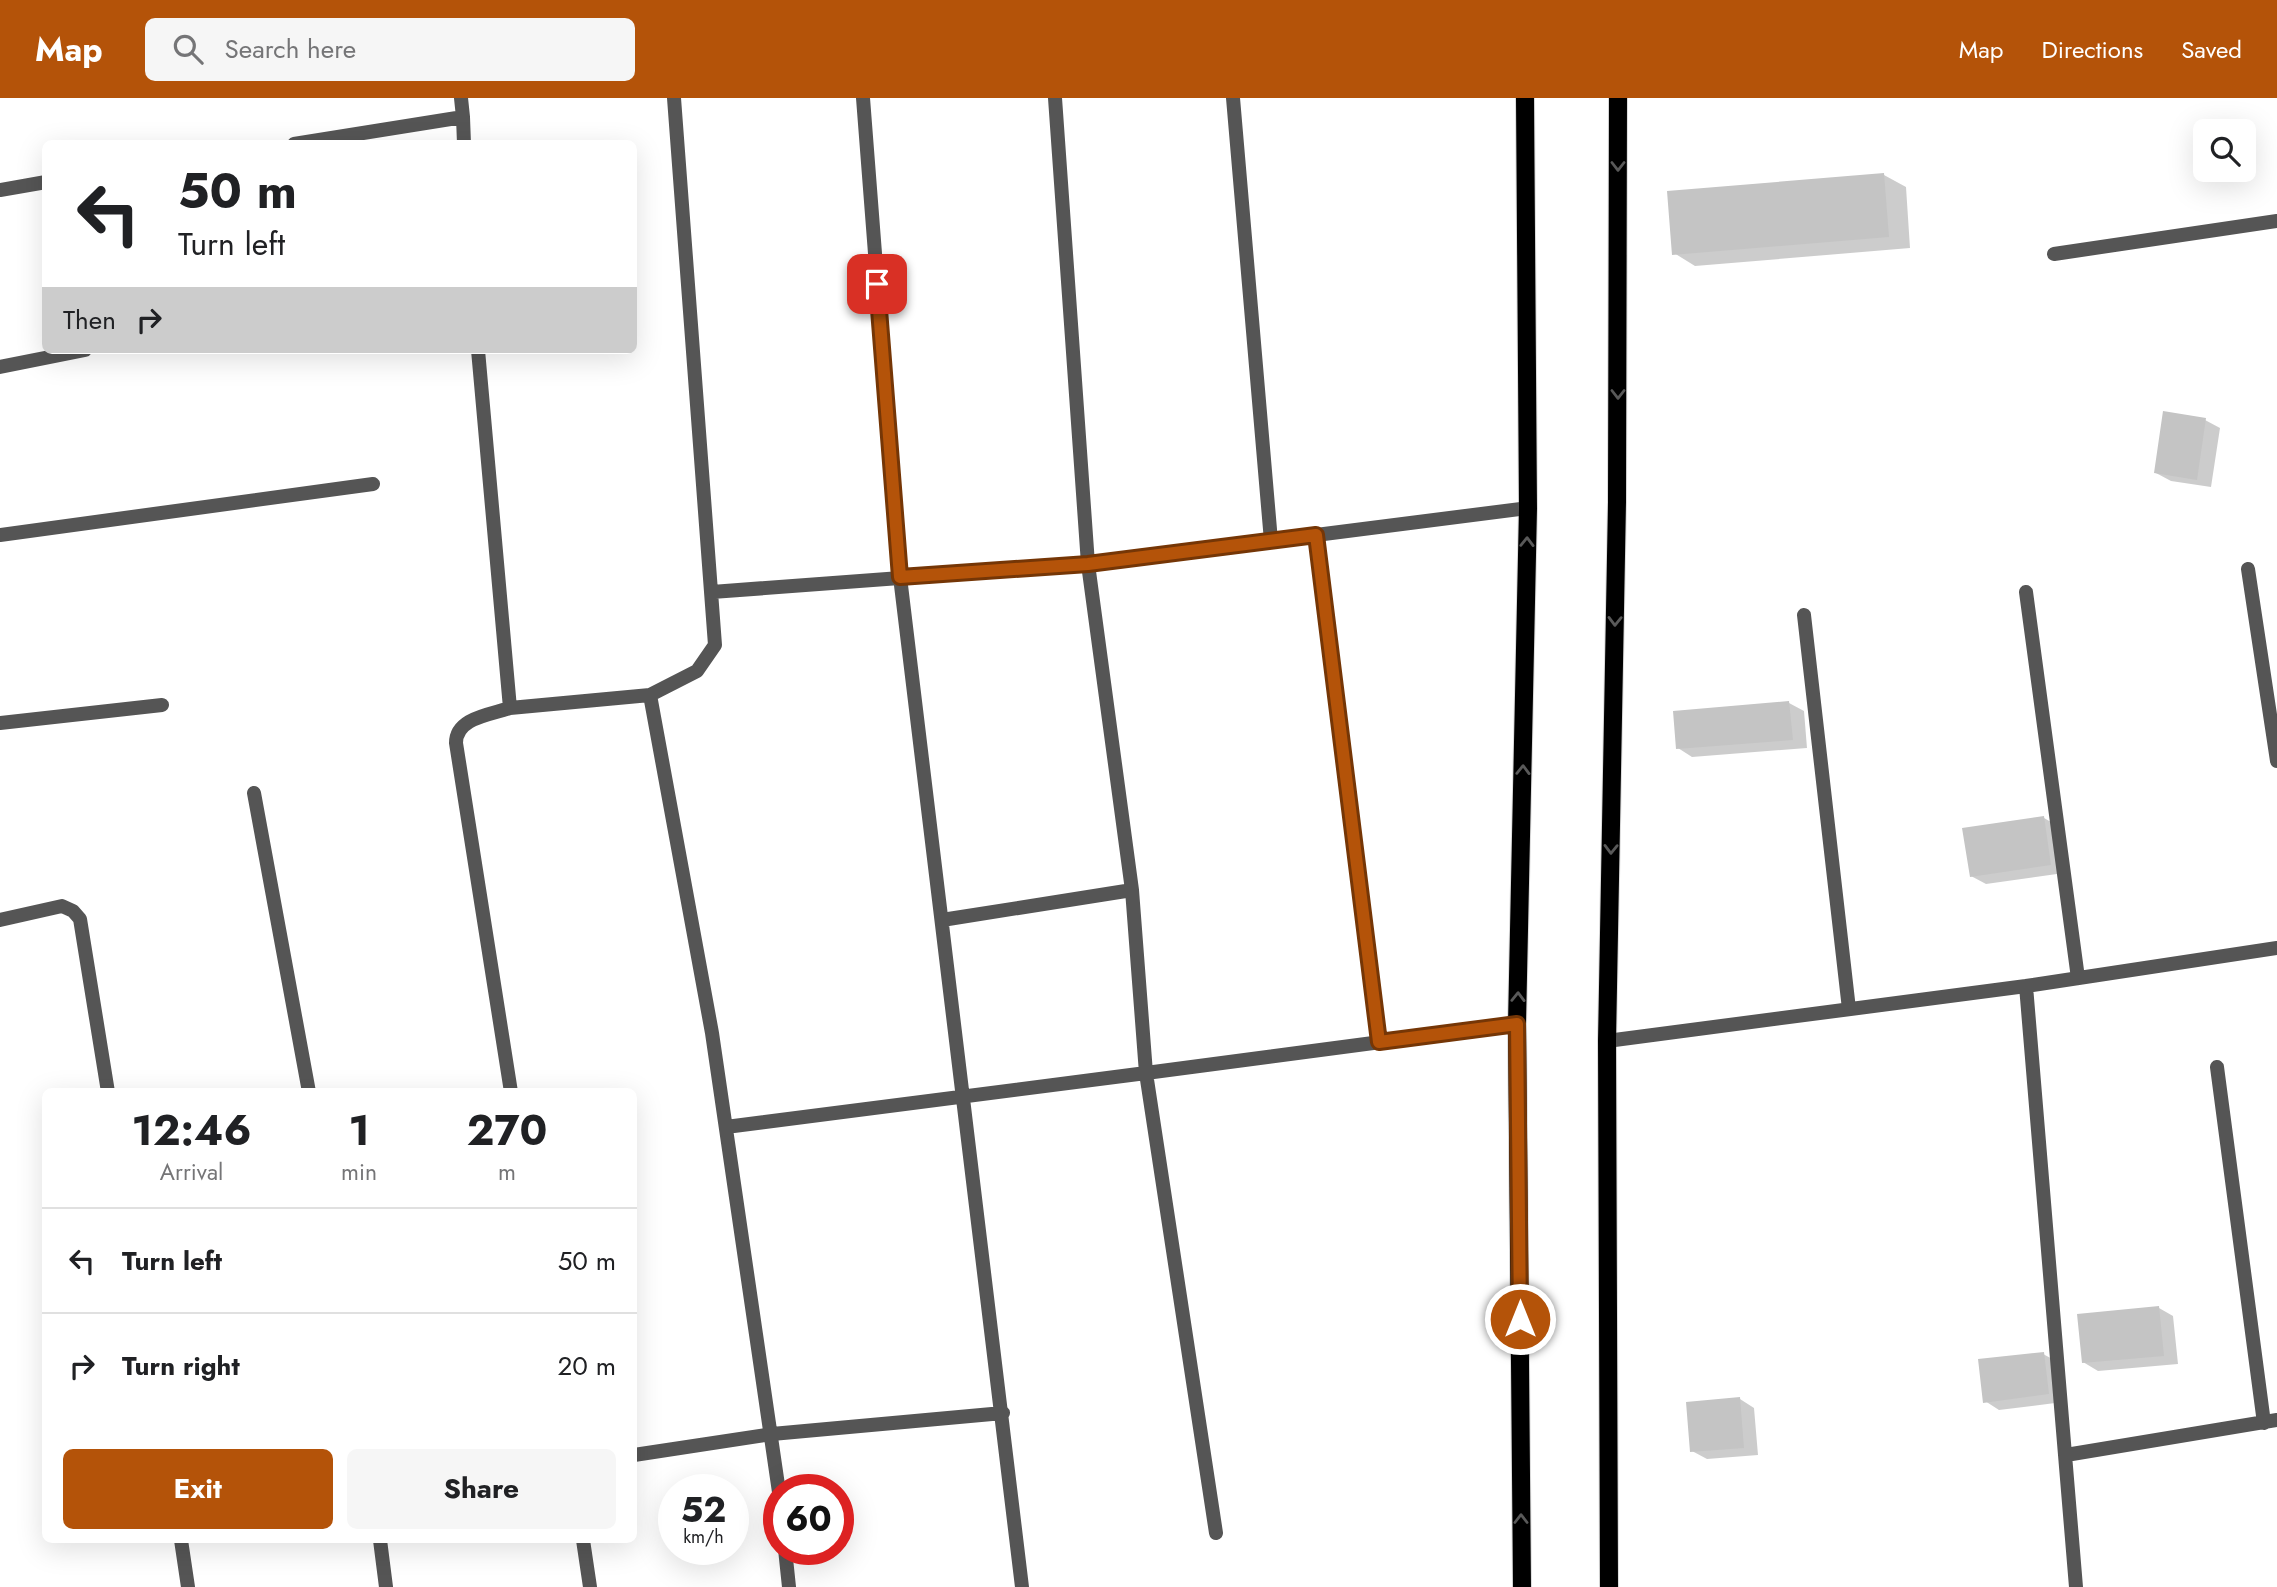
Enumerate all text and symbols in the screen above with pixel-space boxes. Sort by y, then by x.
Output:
search box [145,18,635,81]
text: Map [35,26,103,73]
icon: search [169,30,207,68]
text: Search here [225,30,356,68]
text: Map [1959,32,2004,67]
text: Directions [2042,32,2143,67]
text: Saved [2181,32,2242,67]
map controls [2193,119,2256,182]
button: search [2193,119,2256,182]
text: 50 m [178,156,297,226]
one-way arrow [1610,161,1626,172]
icon: left [63,168,154,259]
text: Turn left [178,221,285,267]
pin [847,254,907,314]
icon: arrive [858,265,896,303]
text: Then [63,301,116,339]
icon: right [130,301,168,339]
one-way arrow [1610,389,1626,399]
one-way arrow [1520,537,1535,548]
one-way arrow [1607,616,1623,627]
one-way arrow [1515,764,1530,775]
one-way arrow [1603,843,1618,854]
one-way arrow [1510,992,1526,1002]
text: 12:46 [132,1100,251,1161]
text: 1 [348,1100,370,1161]
text: 270 [467,1100,547,1161]
text: Arrival [160,1155,223,1189]
text: min [341,1155,377,1189]
text: m [498,1155,516,1189]
icon: left [63,1242,101,1280]
text: Turn left [122,1242,222,1280]
text: 50 m [558,1242,616,1280]
position arrow [1483,1282,1557,1356]
icon: right [63,1347,101,1385]
text: Turn right [122,1347,240,1385]
text: 20 m [558,1347,616,1385]
button: Exit [63,1449,333,1529]
button: Share [347,1449,616,1529]
speed limit sign: 60 [763,1474,854,1565]
text: 52 [681,1485,726,1535]
one-way arrow [1513,1513,1529,1524]
text: km/h [683,1524,724,1550]

